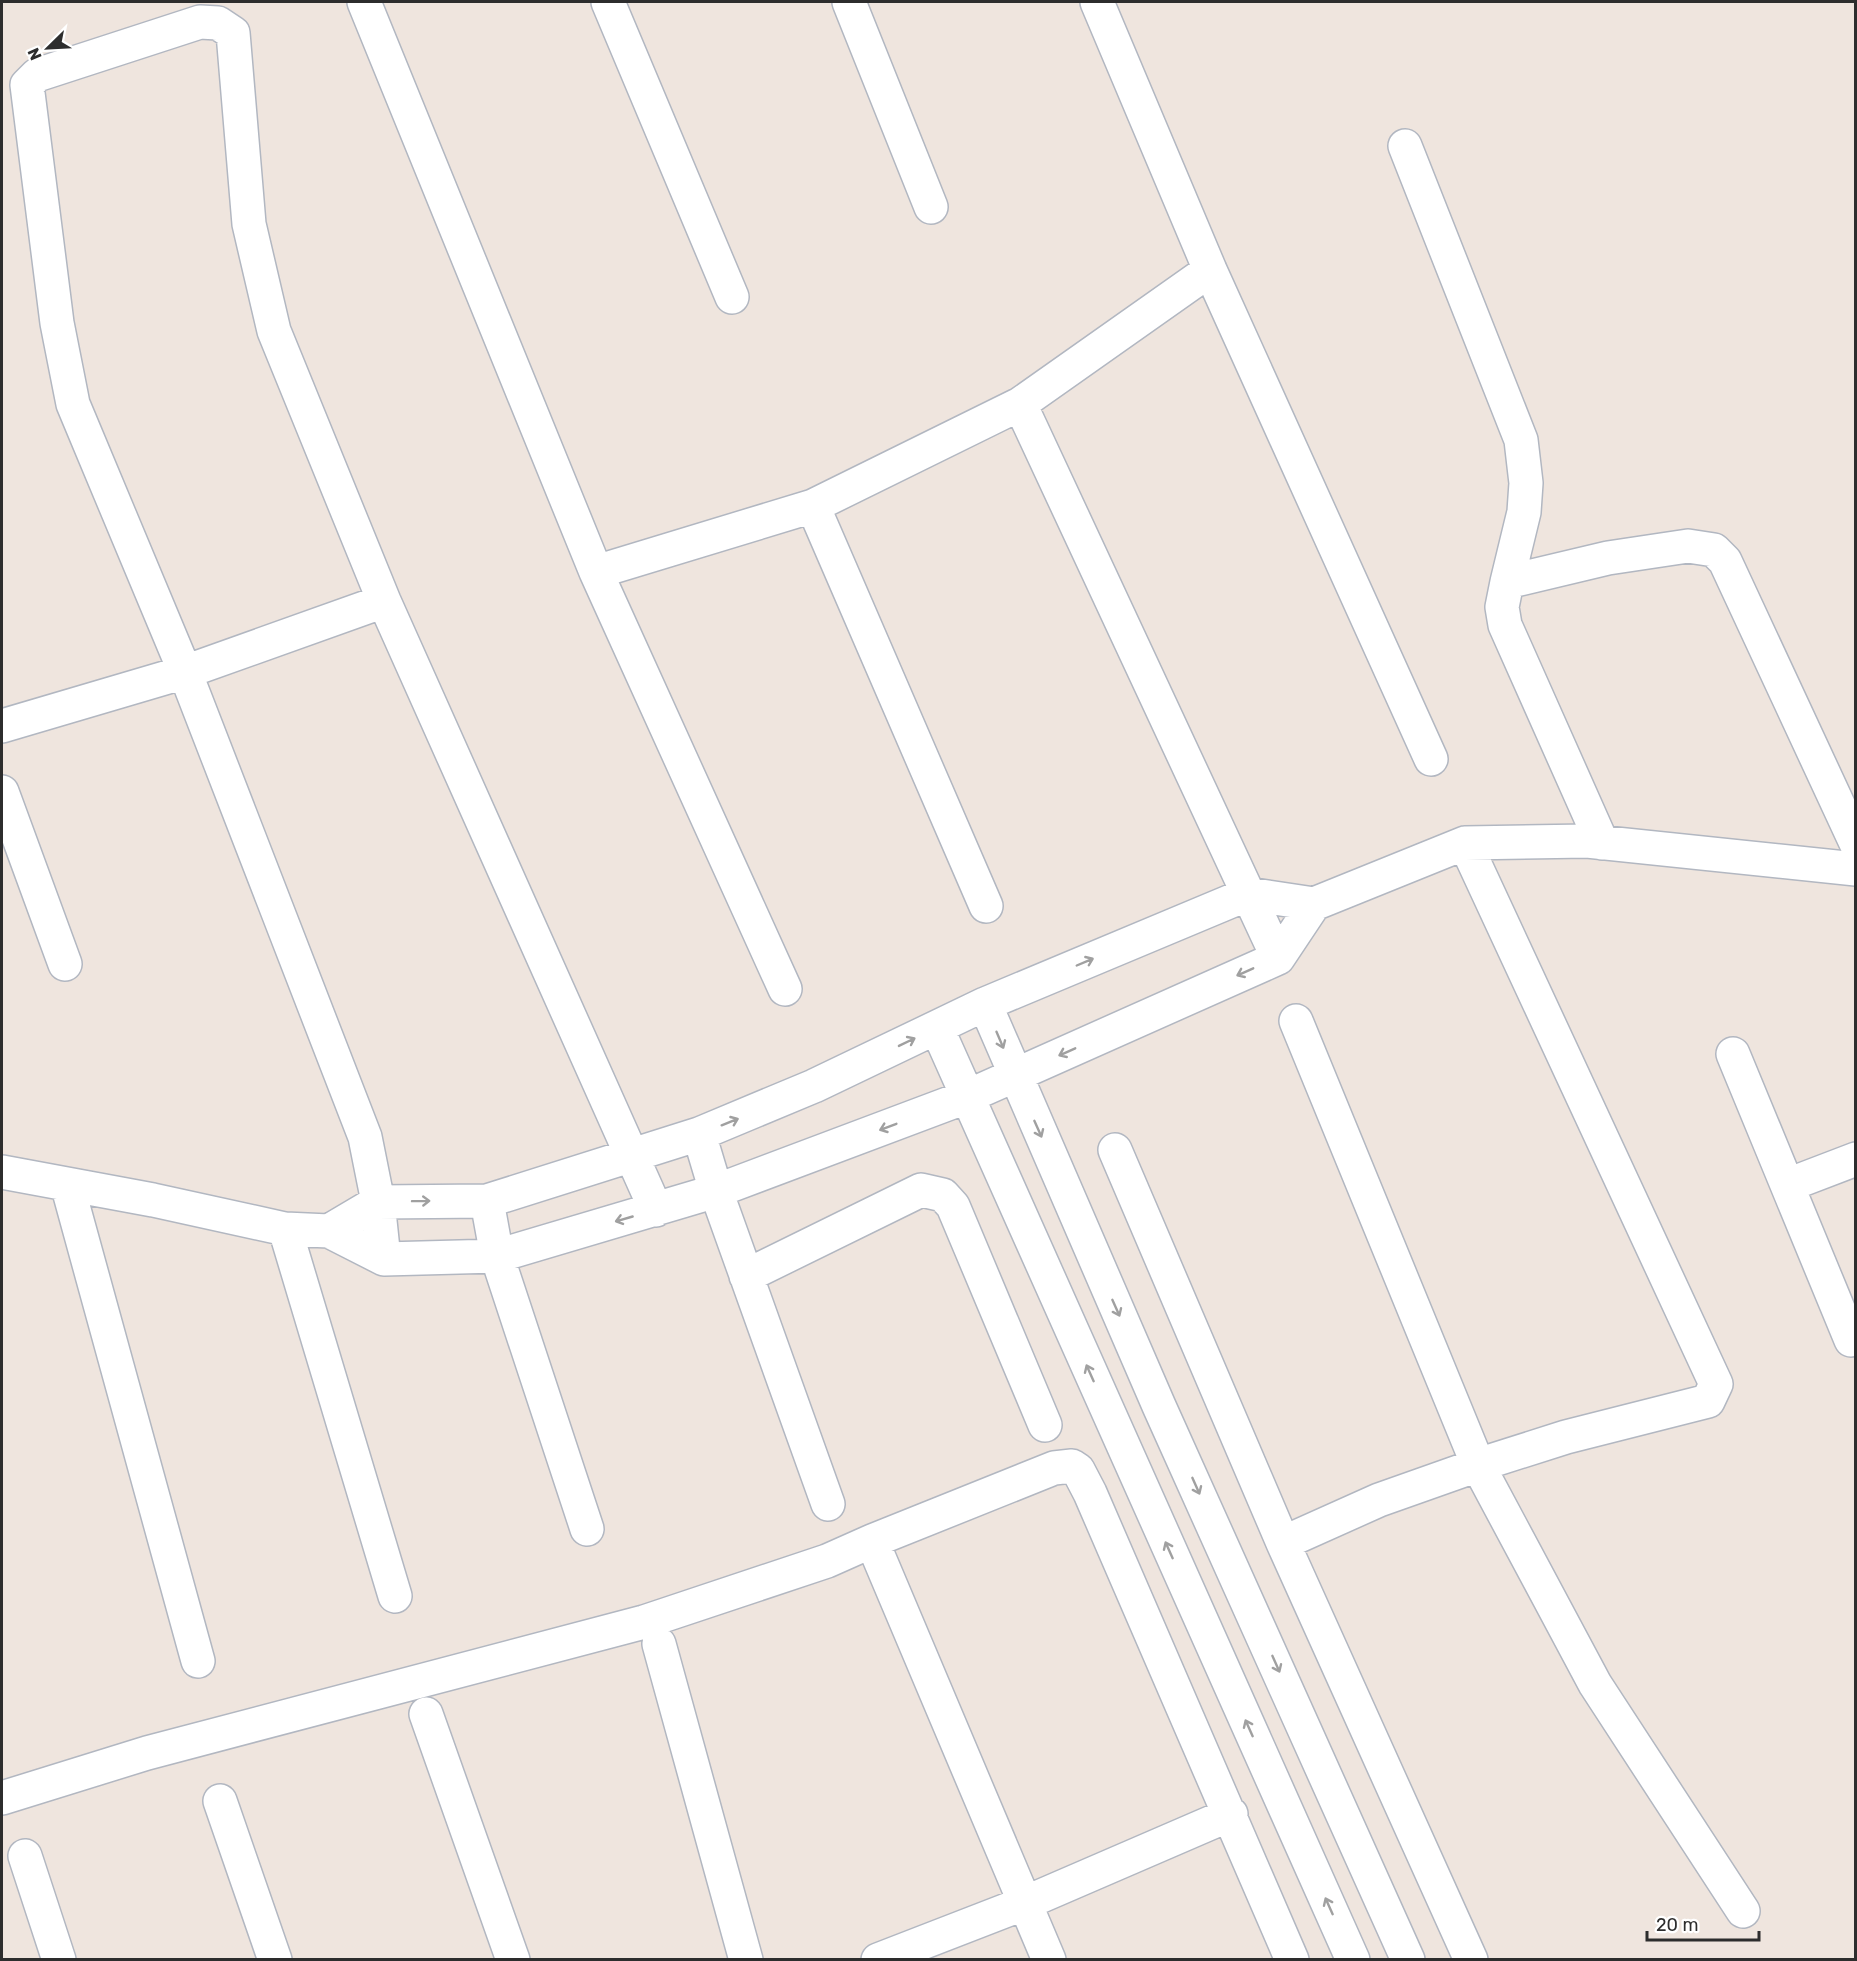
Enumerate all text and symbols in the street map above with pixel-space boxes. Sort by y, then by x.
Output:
north arrow [18,18,78,78]
text: N [24,45,46,63]
one-way arrow [1076,956,1094,967]
one-way arrow [1237,967,1255,979]
one-way arrow [995,1030,1006,1049]
one-way arrow [898,1035,916,1047]
one-way arrow [1059,1047,1077,1058]
one-way arrow [720,1116,738,1127]
one-way arrow [1033,1120,1044,1138]
one-way arrow [879,1123,897,1134]
one-way arrow [411,1196,431,1207]
one-way arrow [615,1214,634,1226]
one-way arrow [1111,1298,1123,1316]
one-way arrow [1083,1364,1095,1382]
one-way arrow [1191,1477,1202,1495]
one-way arrow [1163,1542,1175,1560]
one-way arrow [1270,1654,1282,1672]
one-way arrow [1243,1720,1255,1738]
one-way arrow [1323,1898,1335,1916]
scale bar [1647,1904,1760,1942]
text: 20 m [1656,1914,1698,1936]

